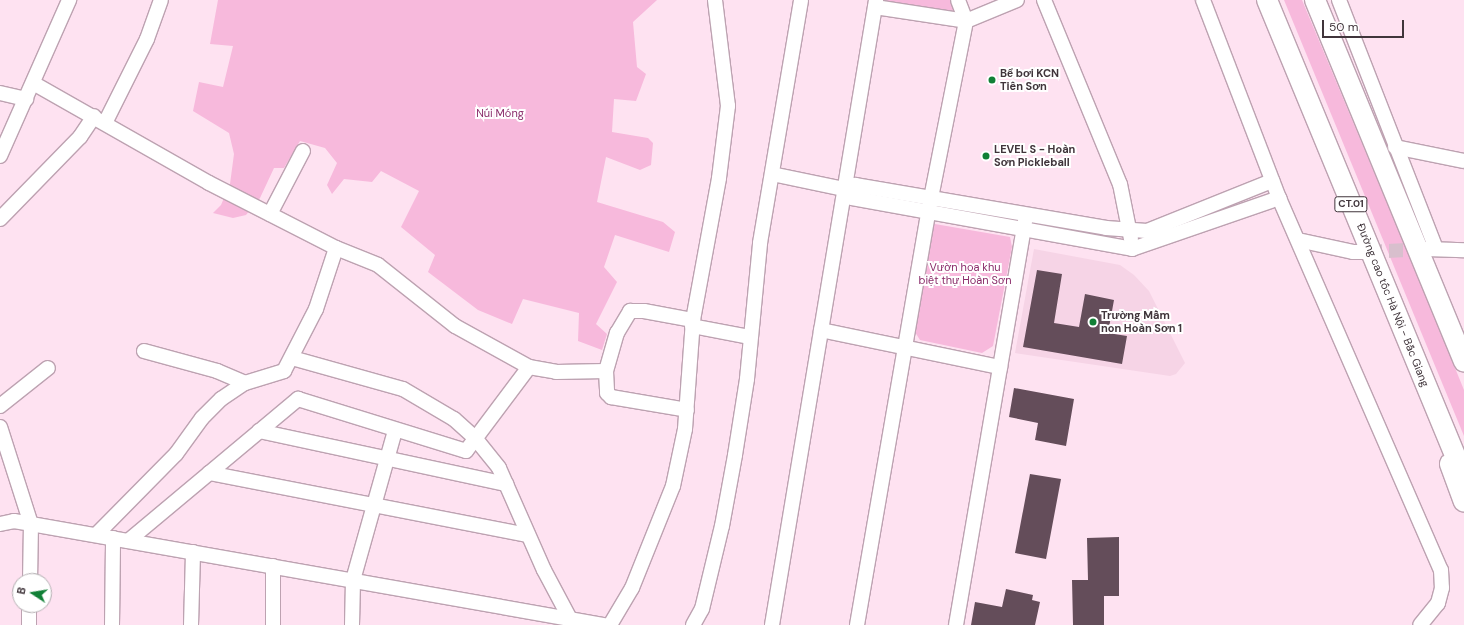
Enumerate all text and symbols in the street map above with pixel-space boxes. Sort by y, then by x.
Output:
scale bar [1324,12,1406,38]
text: 50 m [1329,19,1358,35]
place label: Bể bơi KCN Tiên Sơn [1000,67,1059,93]
marker: Bể bơi KCN Tiên Sơn [987,75,997,85]
park label: Núi Móng [476,106,524,120]
place label: LEVEL S - Hoàn Sơn Pickleball [994,143,1075,169]
marker: LEVEL S - Hoàn Sơn Pickleball [981,151,991,161]
road number: CT.01 [1334,196,1368,212]
street label: Đường cao tốc Hà Nội - Bắc Giang [1354,221,1432,389]
park label: Vườn hoa khu biệt thự Hoàn Sơn [919,261,1011,287]
place label: Trường Mầm non Hoàn Sơn 1 [1101,309,1182,335]
marker: Trường Mầm non Hoàn Sơn 1 [1088,317,1098,327]
north arrow [12,573,52,613]
text: B [14,586,29,596]

